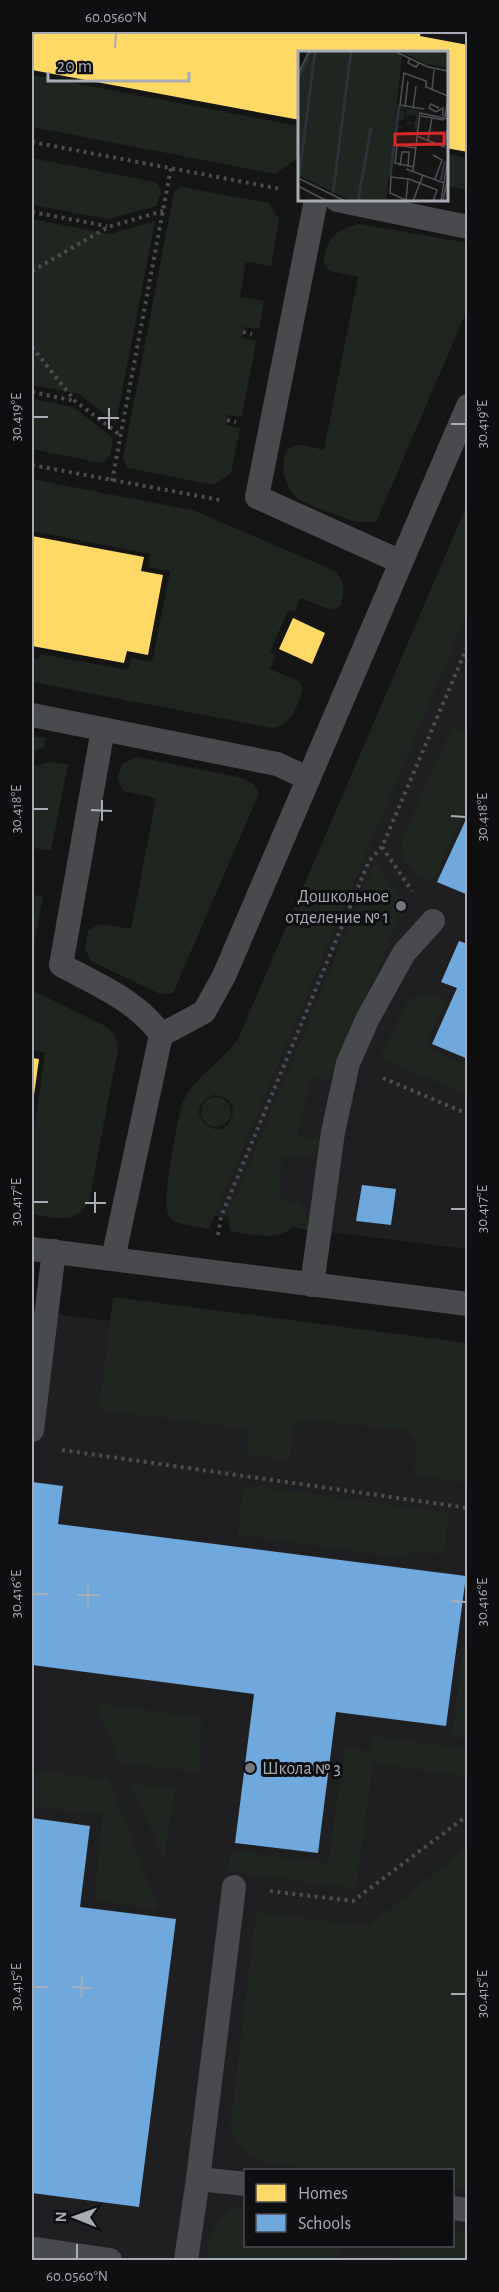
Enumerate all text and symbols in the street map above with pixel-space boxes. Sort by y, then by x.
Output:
text: 60.0560°N [85,10,147,25]
scale bar [48,45,189,83]
inset map [298,51,448,201]
text: 20 m [57,58,92,76]
text: 30.419°E [9,393,24,441]
text: 30.419°E [475,400,490,448]
text: 30.418°E [9,785,24,833]
text: 30.418°E [475,793,490,841]
place label: Дошкольное отделение № 1 [285,888,389,927]
marker: Дошкольное отделение № 1 [394,899,408,913]
text: 30.417°E [9,1178,24,1226]
text: 30.417°E [475,1185,490,1233]
text: 30.416°E [9,1570,24,1618]
text: 30.416°E [475,1578,490,1626]
place label: Школа № 3 [262,1760,341,1778]
marker: Школа № 3 [243,1761,257,1775]
text: 30.415°E [9,1963,24,2011]
text: 30.415°E [475,1970,490,2018]
legend [244,2169,454,2247]
text: Homes [298,2185,348,2203]
north arrow [45,2187,105,2247]
text: N [53,2211,69,2222]
text: Schools [298,2215,351,2233]
text: 60.0560°N [46,2269,108,2284]

